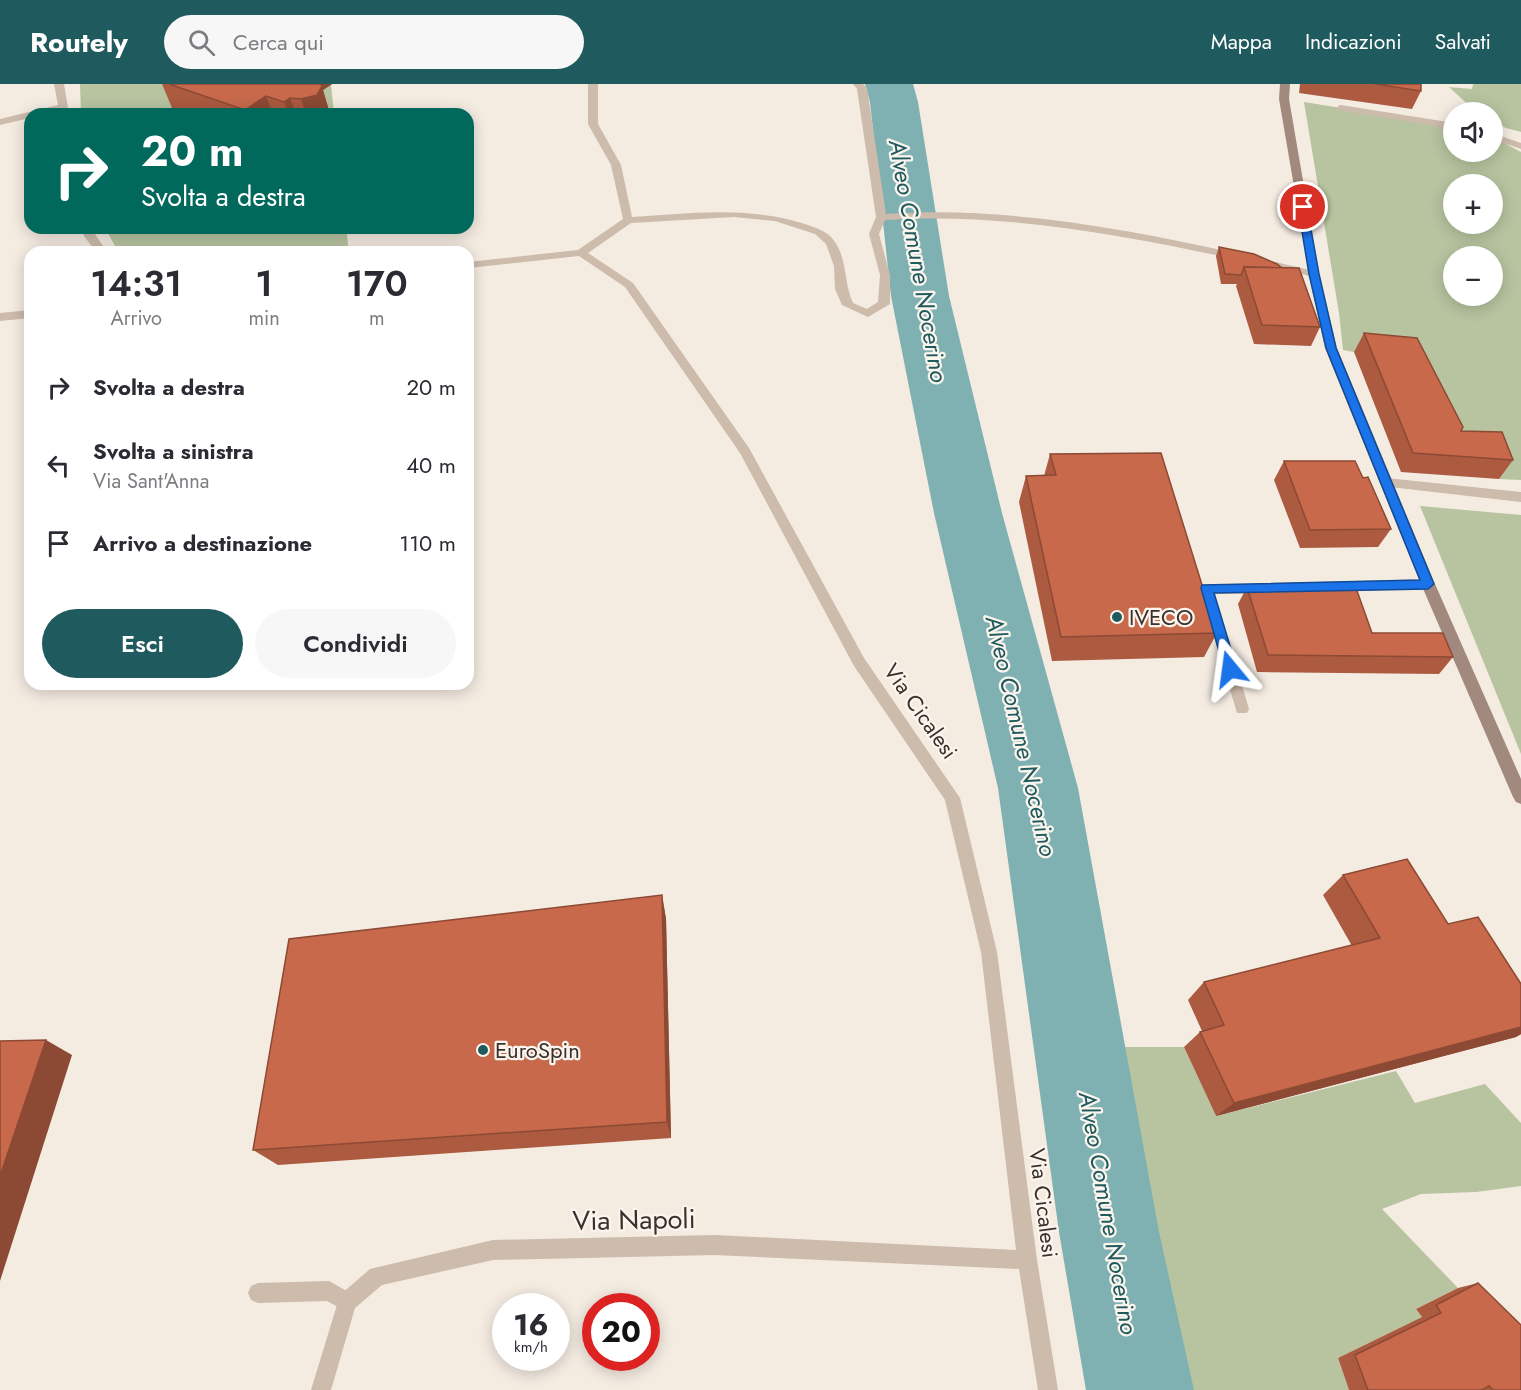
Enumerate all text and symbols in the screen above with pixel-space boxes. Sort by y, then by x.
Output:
search box [164,15,584,69]
text: Routely [30,22,128,63]
icon: search [185,26,218,59]
text: Cerca qui [233,26,324,58]
text: Mappa [1211,27,1272,57]
text: Indicazioni [1305,27,1402,57]
text: Salvati [1435,27,1491,57]
map controls [1443,102,1503,306]
button: sound [1443,102,1503,162]
text: 20 m [141,121,243,182]
icon: right [42,132,120,210]
water label: Alveo Comune Nocerino [880,136,957,385]
button: + [1443,174,1503,234]
text: Svolta a destra [141,177,306,216]
pin [1277,181,1328,232]
icon: arrive [1286,190,1319,223]
button: − [1443,246,1503,306]
text: 14:31 [90,257,182,309]
text: 1 [255,257,273,309]
text: 170 [346,257,408,309]
text: Arrivo [110,304,162,333]
text: min [249,304,280,333]
text: m [369,304,385,333]
icon: right [42,371,75,404]
text: Svolta a destra [93,371,245,403]
text: 20 m [407,371,456,403]
text: Svolta a sinistra [93,435,254,467]
icon: left [42,449,75,482]
text: 40 m [406,449,456,481]
text: Via Sant'Anna [93,467,209,496]
icon: arrive [42,527,75,560]
text: Arrivo a destinazione [93,527,312,559]
text: 110 m [399,527,456,559]
place label: IVECO [1129,601,1193,633]
button: Esci [42,609,243,678]
button: Condividi [255,609,456,678]
marker: IVECO [1110,610,1124,624]
water label: Alveo Comune Nocerino [977,611,1066,860]
position arrow [1198,637,1262,701]
street label: Via Cicalesi [876,657,966,765]
place label: EuroSpin [495,1034,580,1066]
marker: EuroSpin [476,1043,490,1057]
water label: Alveo Comune Nocerino [1070,1088,1147,1337]
street label: Via Cicalesi [1021,1146,1067,1260]
street label: Via Napoli [572,1199,696,1240]
speed limit sign: 20 [582,1293,660,1371]
text: 16 [513,1303,549,1346]
text: km/h [514,1336,548,1358]

